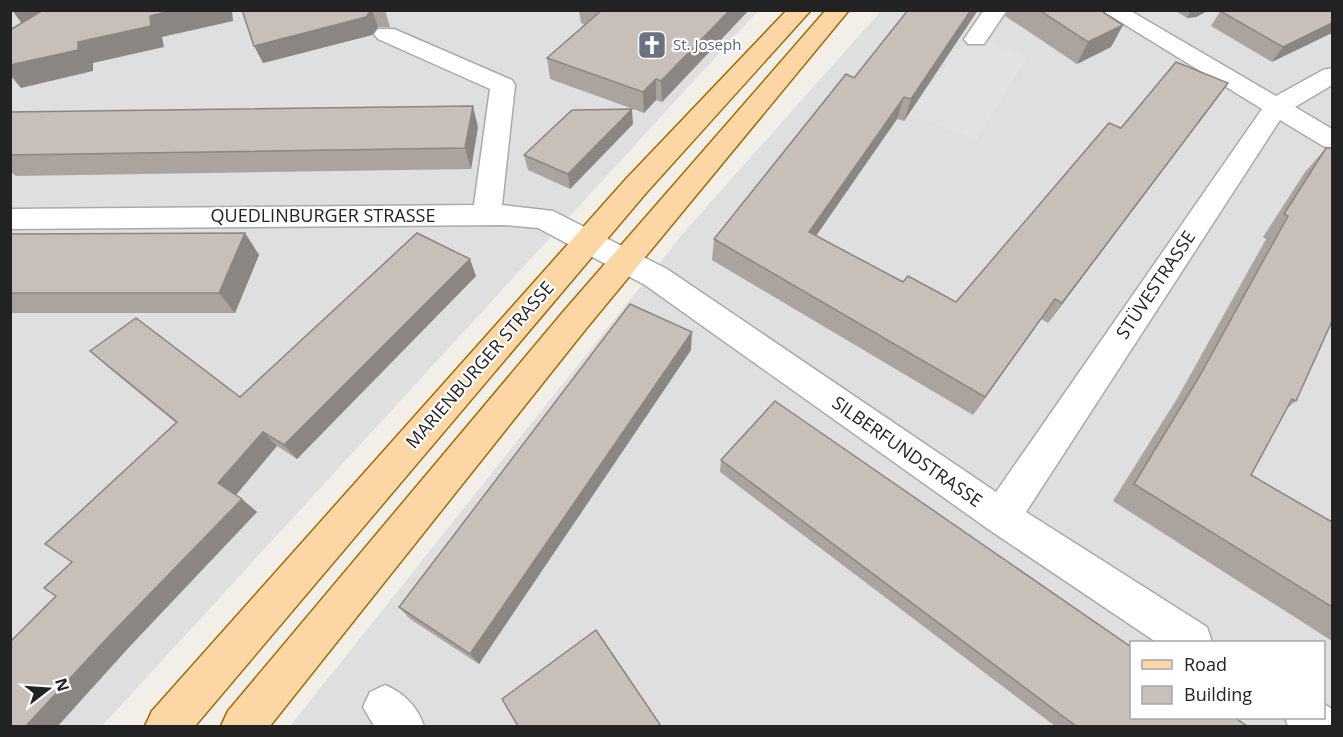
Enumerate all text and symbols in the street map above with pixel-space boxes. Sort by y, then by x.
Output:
church icon: St. Joseph [636,29,668,61]
place label: St. Joseph [673,34,741,54]
street label: QUEDLINBURGER STRASSE [211,203,435,227]
street label: STÜVESTRASSE [1110,226,1200,343]
street label: MARIENBURGER STRASSE [400,276,559,453]
street label: SILBERFUNDSTRASSE [828,390,987,512]
legend [1130,641,1325,719]
text: Road [1184,652,1227,676]
north arrow [18,659,78,719]
text: N [50,675,75,694]
text: Building [1184,682,1252,706]

